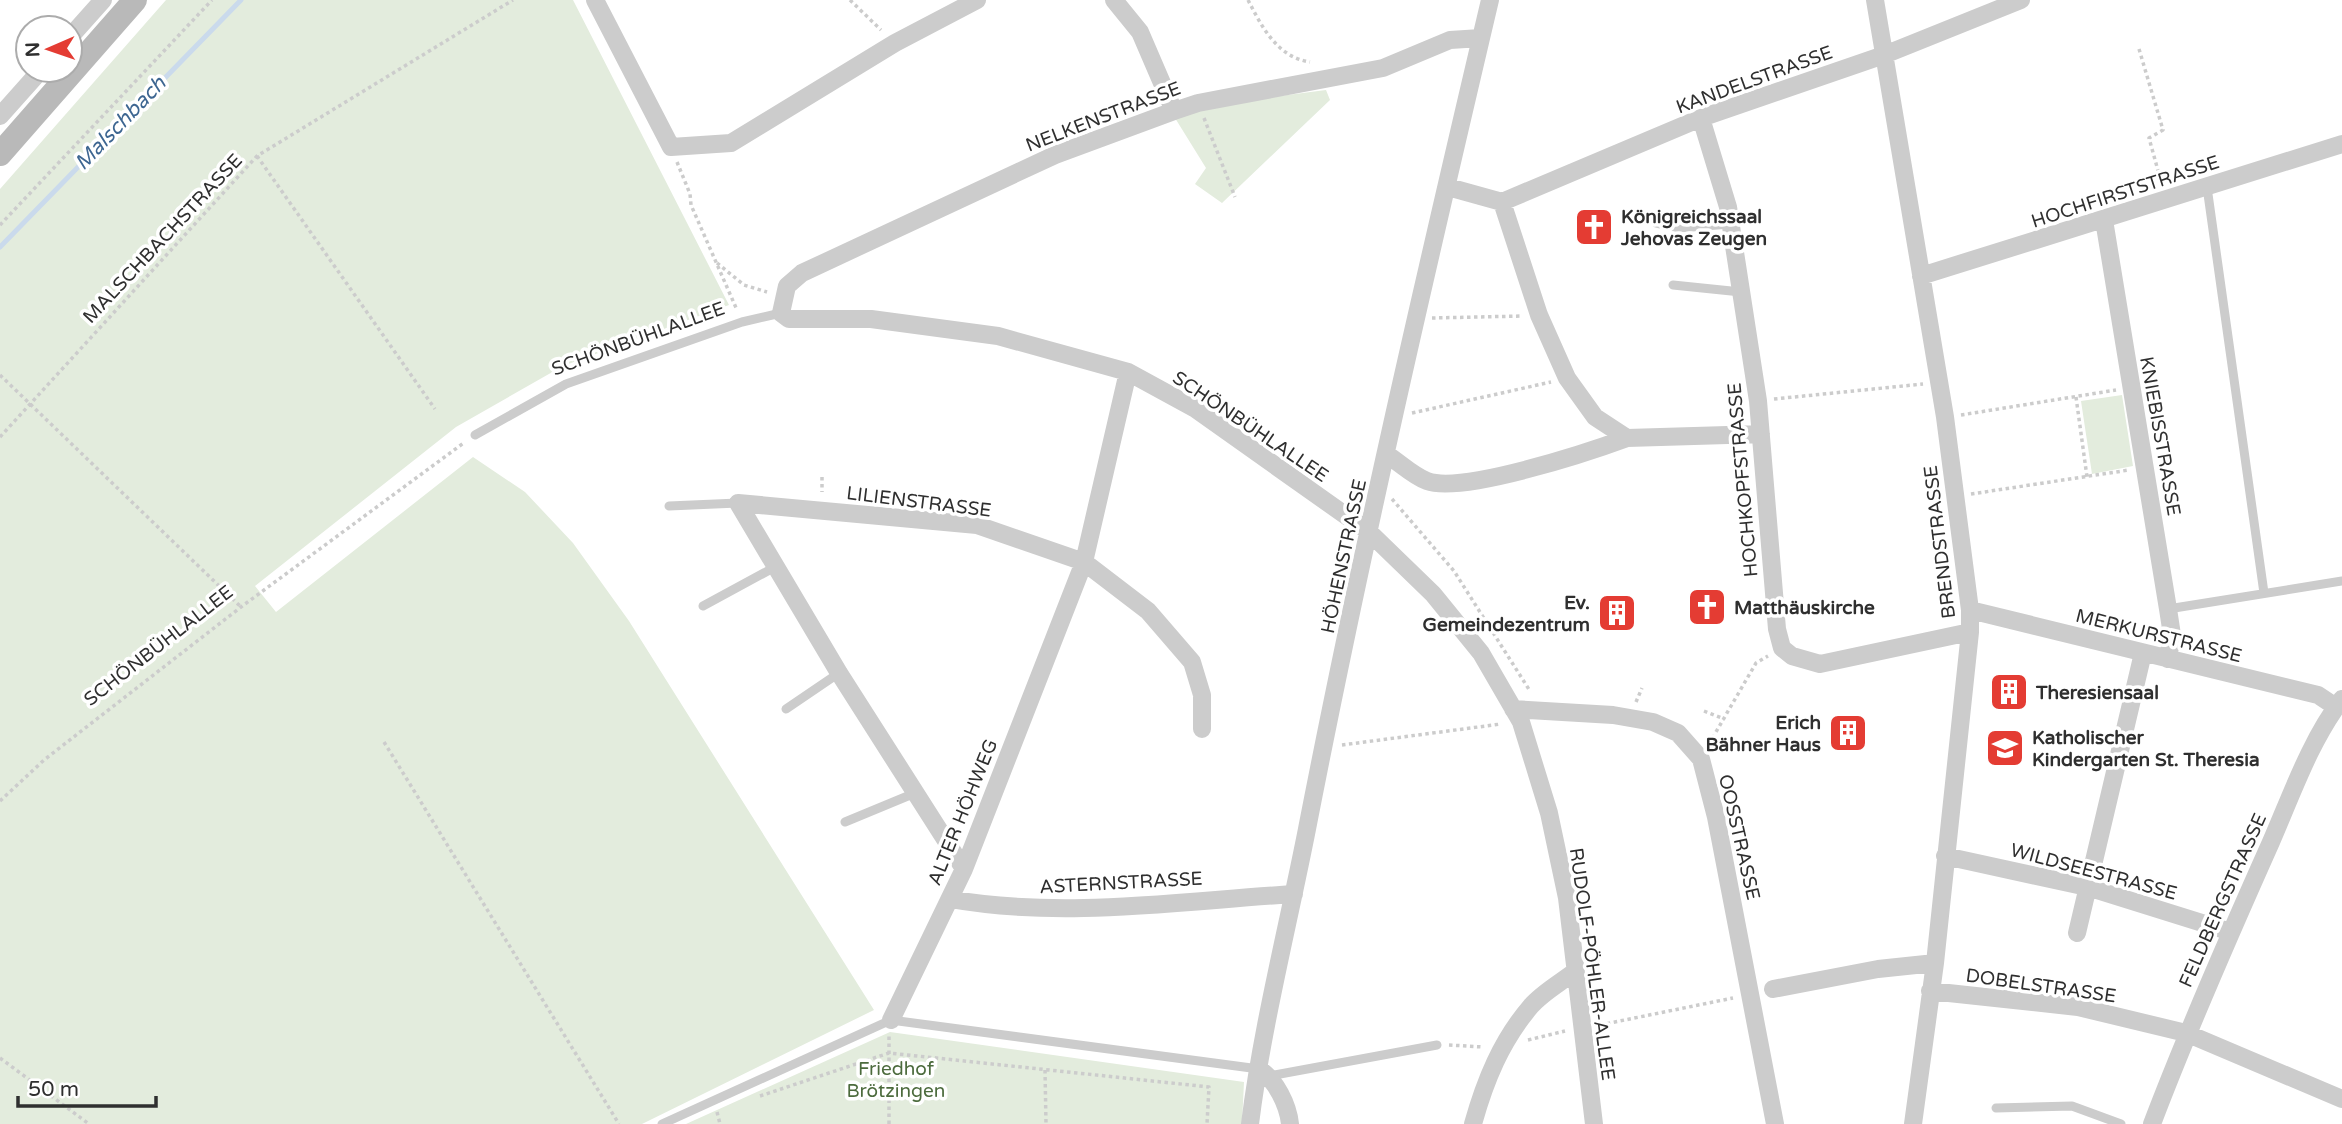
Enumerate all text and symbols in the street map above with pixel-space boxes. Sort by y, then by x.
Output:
north arrow [14,14,84,84]
street label: KANDELSTRASSE [1673,41,1836,118]
text: N [22,42,44,58]
water label: Malschbach [70,70,172,175]
street label: NELKENSTRASSE [1023,77,1184,157]
street label: MALSCHBACHSTRASSE [79,150,247,328]
street label: HOCHFIRSTSTRASSE [2029,151,2222,233]
church icon: Königreichssaal Jehovas Zeugen [1573,206,1615,248]
place label: Königreichssaal Jehovas Zeugen [1620,206,1767,251]
street label: SCHÖNBÜHLALLEE [549,297,728,381]
street label: KNIEBISSTRASSE [2135,355,2185,518]
street label: SCHÖNBÜHLALLEE [1169,367,1332,487]
street label: HOCHKOPFSTRASSE [1724,382,1762,578]
street label: BRENDSTRASSE [1920,464,1960,620]
street label: HÖHENSTRASSE [1317,477,1371,635]
street label: LILIENSTRASSE [845,482,993,522]
street label: SCHÖNBÜHLALLEE [80,581,237,711]
church icon: Matthäuskirche [1686,586,1728,628]
place label: Ev. Gemeindezentrum [1423,592,1590,636]
building icon: Ev. Gemeindezentrum [1596,592,1638,634]
place label: Matthäuskirche [1734,597,1875,619]
street label: MERKURSTRASSE [2073,605,2244,667]
building icon: Theresiensaal [1988,671,2030,713]
place label: Theresiensaal [2035,682,2159,704]
place label: Erich Bähner Haus [1705,712,1821,756]
building icon: Erich Bähner Haus [1827,712,1869,754]
school or university icon: Katholischer Kindergarten St. Theresia [1984,727,2026,769]
place label: Katholischer Kindergarten St. Theresia [2032,727,2260,772]
street label: ALTER HÖHWEG [924,736,1002,889]
street label: OOSSTRASSE [1714,772,1764,902]
street label: FELDBERGSTRASSE [2175,810,2271,991]
street label: WILDSEESTRASSE [2008,839,2179,905]
street label: RUDOLF-PÖHLER-ALLEE [1565,846,1619,1082]
street label: ASTERNSTRASSE [1039,868,1203,898]
street label: DOBELSTRASSE [1964,965,2118,1007]
park label: Friedhof Brötzingen [847,1058,945,1102]
scale bar [18,1064,156,1108]
text: 50 m [28,1077,79,1102]

